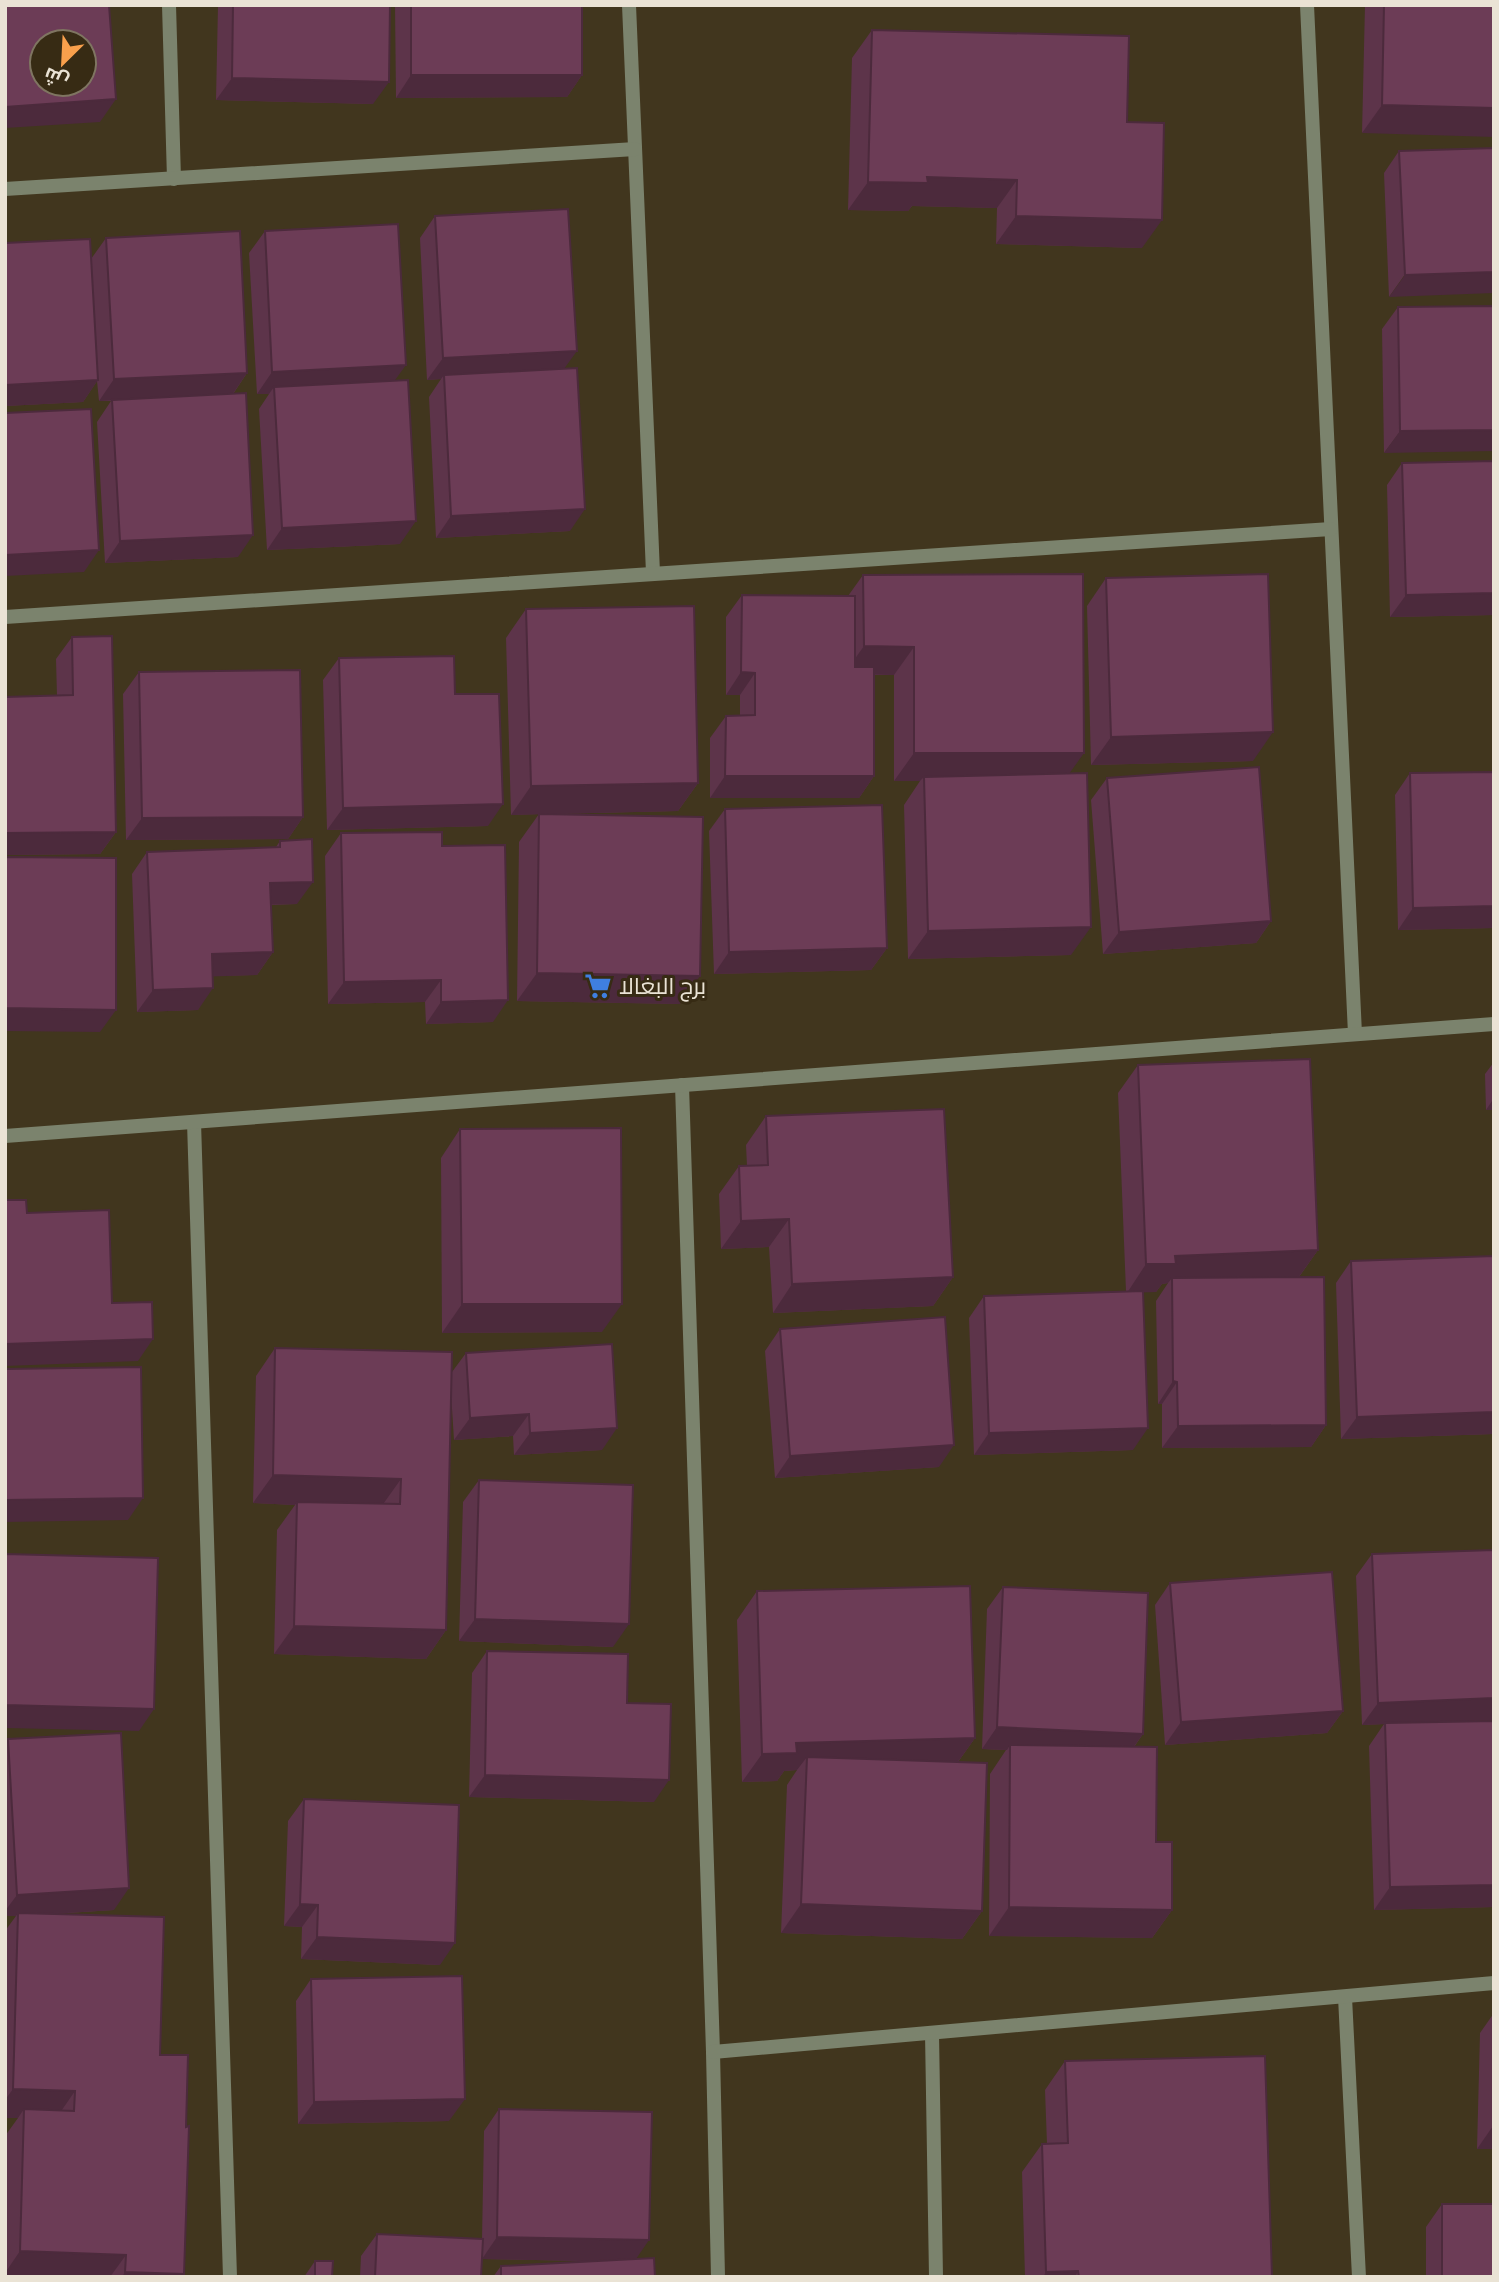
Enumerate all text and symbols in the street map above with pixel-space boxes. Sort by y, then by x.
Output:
north arrow [28,28,98,98]
text: ش [40,63,72,94]
supermarket icon: برج البغالا [583,971,613,1001]
place label: برج البغالا [619,972,706,1002]

